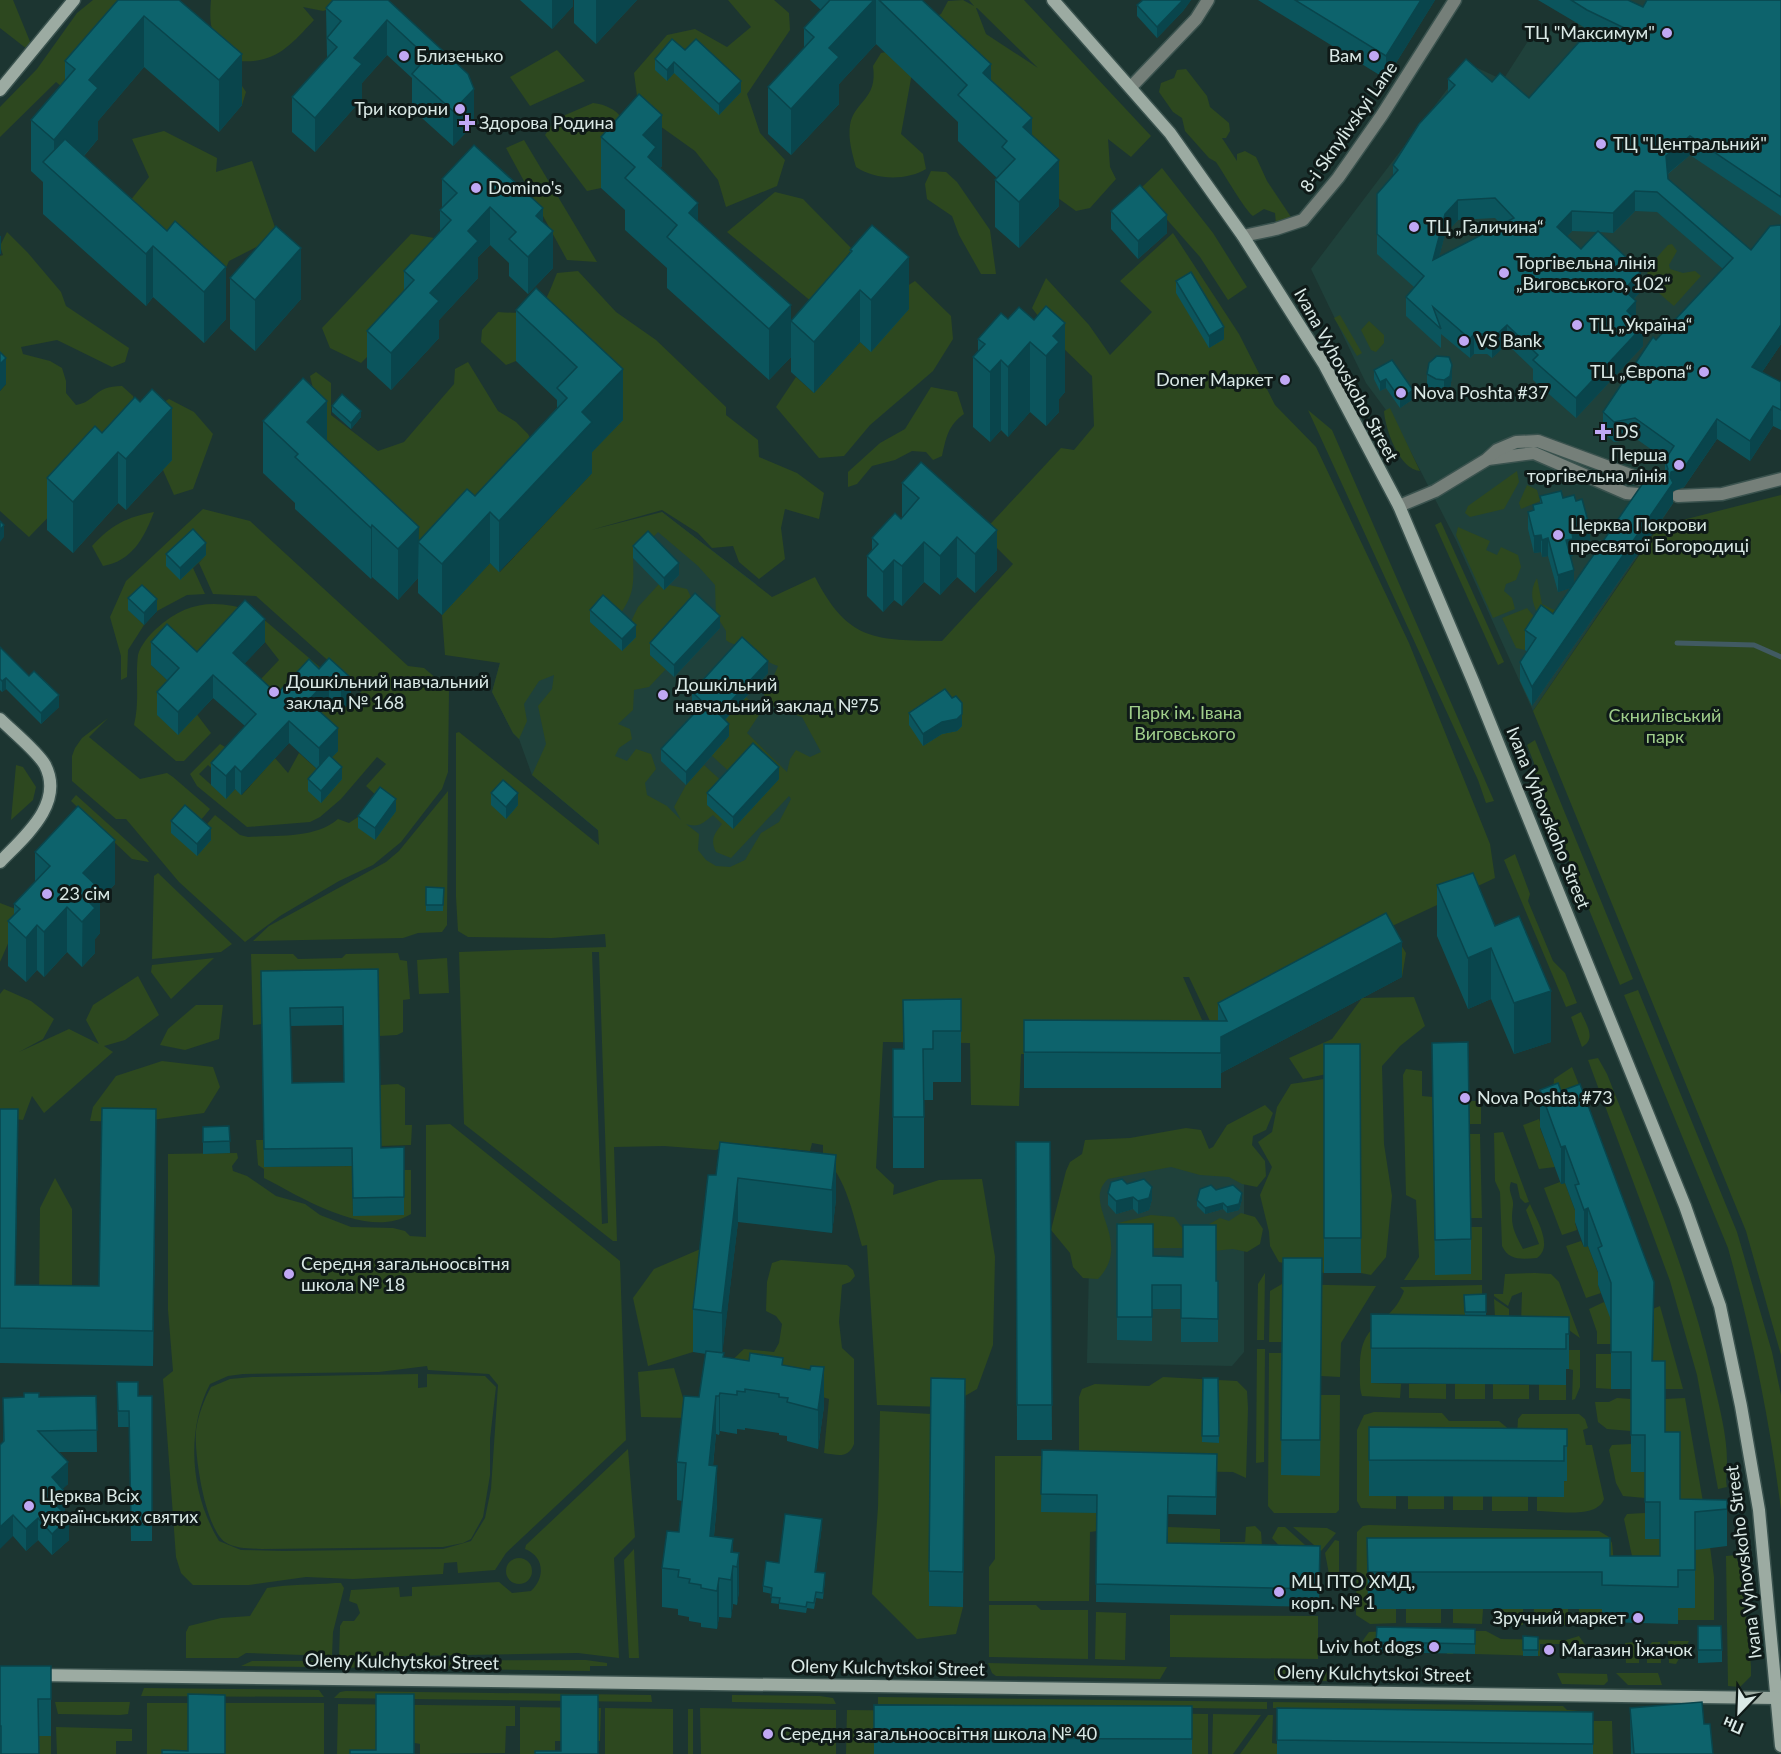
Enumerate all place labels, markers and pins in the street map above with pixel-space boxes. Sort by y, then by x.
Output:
place label: ТЦ "Максимум" [1524,21,1655,43]
marker: ТЦ "Максимум" [1660,26,1674,40]
place label: Близенько [416,44,503,66]
place label: Вам [1329,44,1362,66]
marker: Близенько [397,49,411,63]
marker: Вам [1367,49,1381,63]
place label: Три корони [354,97,448,119]
marker: Три корони [453,102,467,116]
place label: Здорова Родина [479,111,614,133]
marker: Здорова Родина [460,116,474,130]
place label: ТЦ "Центральний" [1613,132,1767,154]
marker: ТЦ "Центральний" [1594,137,1608,151]
place label: Domino's [488,176,562,198]
marker: Domino's [469,181,483,195]
place label: ТЦ „Галичина“ [1426,215,1544,237]
marker: ТЦ „Галичина“ [1407,220,1421,234]
place label: Торгівельна лінія „Виговського, 102“ [1516,251,1671,294]
marker: Торгівельна лінія „Виговського, 102“ [1497,266,1511,280]
place label: ТЦ „Україна“ [1589,313,1692,335]
marker: ТЦ „Україна“ [1570,318,1584,332]
place label: VS Bank [1476,329,1543,351]
marker: VS Bank [1457,334,1471,348]
place label: ТЦ „Європа“ [1590,360,1692,382]
marker: ТЦ „Європа“ [1697,365,1711,379]
place label: Doner Маркет [1156,368,1273,390]
marker: Doner Маркет [1278,373,1292,387]
place label: Nova Poshta #37 [1413,381,1549,403]
marker: Nova Poshta #37 [1394,386,1408,400]
place label: DS [1615,420,1638,442]
marker: DS [1596,425,1610,439]
place label: Перша торгівельна лінія [1527,443,1667,486]
marker: Перша торгівельна лінія [1672,458,1686,472]
place label: Церква Покрови пресвятої Богородиці [1570,513,1749,556]
marker: Церква Покрови пресвятої Богородиці [1551,528,1565,542]
place label: Дошкільний навчальний заклад № 168 [286,670,489,713]
place label: Дошкільний навчальний заклад №75 [675,673,879,716]
marker: Дошкільний навчальний заклад № 168 [267,685,281,699]
marker: Дошкільний навчальний заклад №75 [656,688,670,702]
place label: 23 сім [59,882,110,904]
marker: 23 сім [40,887,54,901]
place label: Nova Poshta #73 [1477,1086,1613,1108]
marker: Nova Poshta #73 [1458,1091,1472,1105]
place label: Середня загальноосвітня школа № 18 [301,1252,510,1295]
marker: Середня загальноосвітня школа № 18 [282,1267,296,1281]
place label: Церква Всіх українських святих [41,1484,198,1527]
marker: Церква Всіх українських святих [22,1499,36,1513]
place label: МЦ ПТО ХМД, корп. № 1 [1291,1570,1415,1613]
marker: МЦ ПТО ХМД, корп. № 1 [1272,1585,1286,1599]
place label: Зручний маркет [1493,1606,1626,1628]
marker: Зручний маркет [1631,1611,1645,1625]
place label: Lviv hot dogs [1319,1635,1422,1657]
place label: Магазин Їжачок [1561,1638,1693,1660]
marker: Lviv hot dogs [1427,1640,1441,1654]
marker: Магазин Їжачок [1542,1643,1556,1657]
place label: Середня загальноосвітня школа № 40 [780,1722,1097,1744]
marker: Середня загальноосвітня школа № 40 [761,1727,775,1741]

